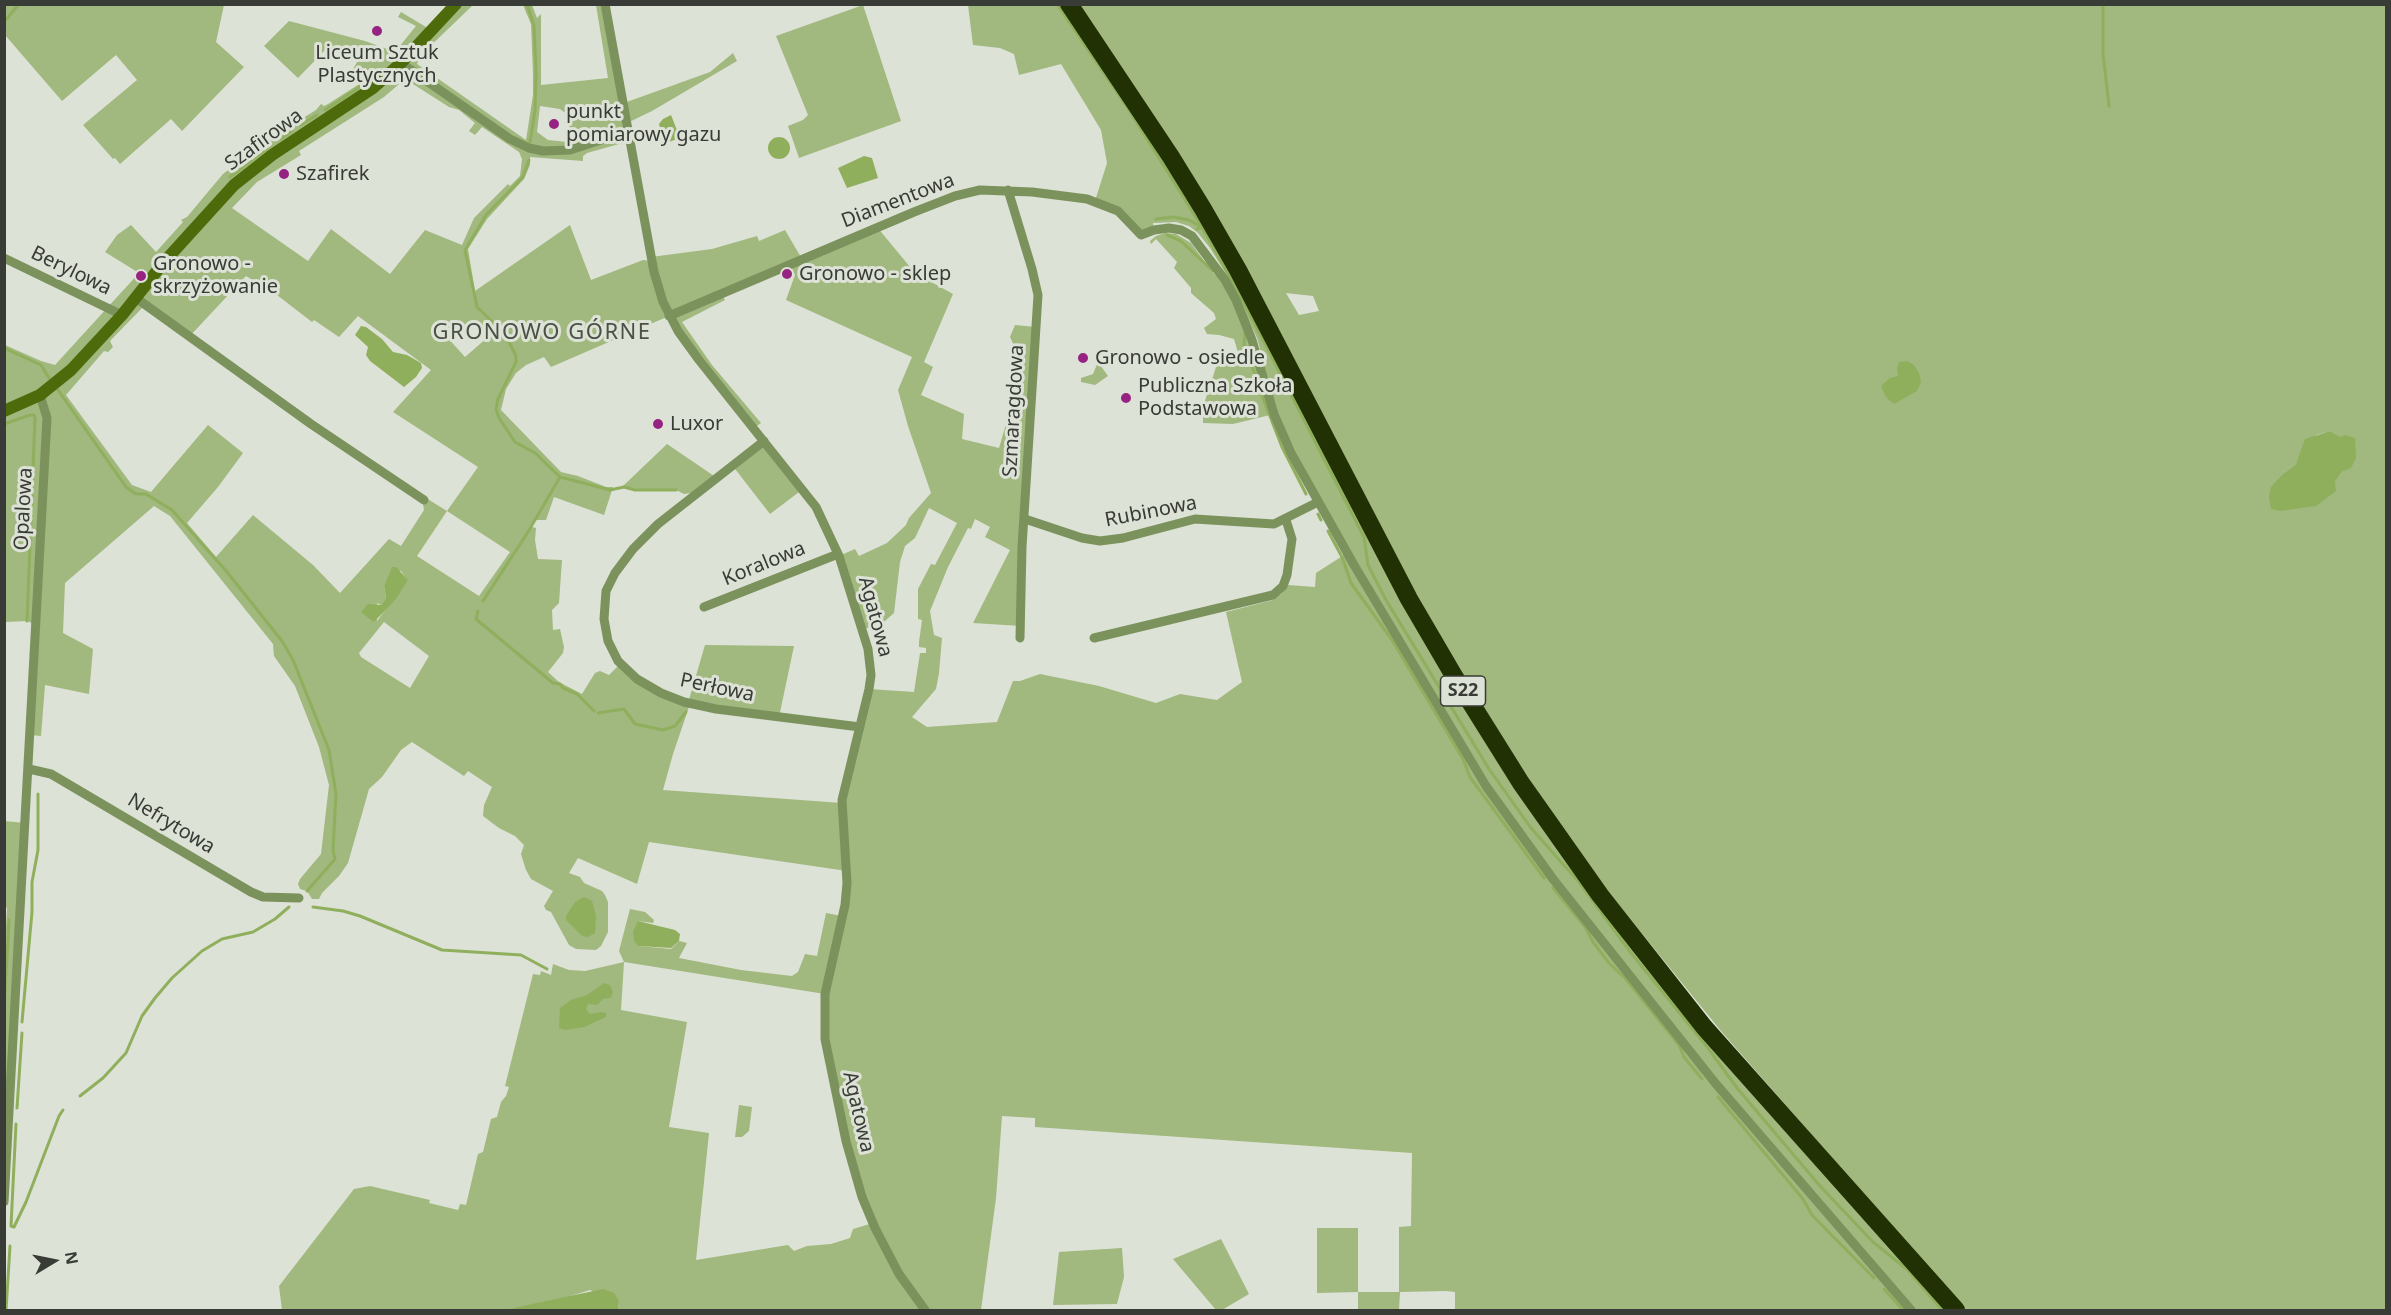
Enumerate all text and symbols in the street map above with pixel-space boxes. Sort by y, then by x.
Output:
marker: Liceum Sztuk Plastycznych [370,24,384,38]
place label: Liceum Sztuk Plastycznych [315,41,439,88]
place label: punkt pomiarowy gazu [566,100,721,147]
street label: Szafirowa [220,104,308,176]
marker: punkt pomiarowy gazu [547,117,561,131]
place label: Szafirek [296,162,369,186]
marker: Szafirek [277,167,291,181]
street label: Diamentowa [838,168,958,234]
street label: Berylowa [27,241,115,301]
place label: Gronowo - skrzyżowanie [153,252,278,299]
place label: Gronowo - sklep [799,262,951,286]
marker: Gronowo - sklep [780,267,794,281]
marker: Gronowo - skrzyżowanie [134,269,148,283]
district label: GRONOWO GÓRNE [432,320,652,346]
street label: Szmaragdowa [999,344,1029,478]
place label: Gronowo - osiedle [1095,346,1265,370]
marker: Gronowo - osiedle [1076,351,1090,365]
place label: Publiczna Szkoła Podstawowa [1138,374,1292,421]
marker: Publiczna Szkoła Podstawowa [1119,391,1133,405]
place label: Luxor [670,412,723,436]
marker: Luxor [651,417,665,431]
street label: Opalowa [10,467,38,551]
street label: Rubinowa [1103,491,1199,533]
street label: Koralowa [719,537,809,591]
street label: Agatowa [853,574,897,660]
street label: Perłowa [678,668,756,708]
road number: S22 [1440,676,1486,706]
street label: Nefrytowa [123,789,219,859]
street label: Agatowa [837,1069,879,1155]
north arrow [24,1231,84,1291]
text: N [60,1250,84,1266]

